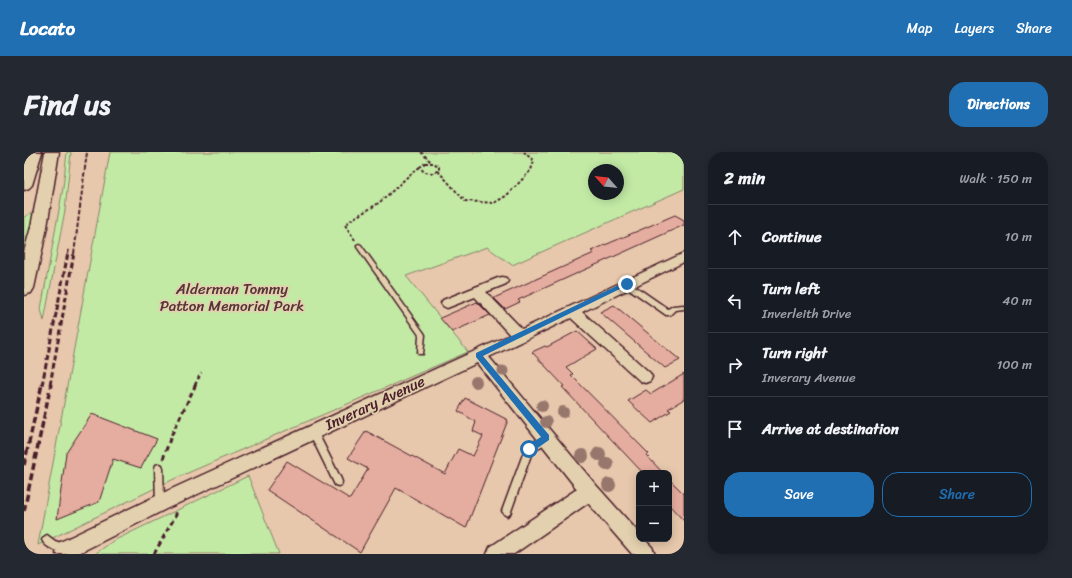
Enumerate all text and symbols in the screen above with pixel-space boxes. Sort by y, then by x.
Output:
text: Locato [20,12,75,45]
text: Map [907,16,932,41]
text: Layers [954,16,994,41]
text: Share [1016,16,1052,41]
text: Find us [24,80,111,129]
button: Directions [949,82,1048,127]
text: 2 min [724,163,765,193]
north arrow [588,164,624,200]
text: Walk · 150 m [959,167,1032,190]
text: Continue [762,224,822,250]
text: 10 m [1005,225,1032,248]
icon: ahead [724,226,746,248]
route end [618,275,636,293]
park label: Alderman Tommy Patton Memorial Park [160,276,304,319]
text: Turn left [762,276,820,302]
text: 40 m [1002,289,1032,312]
icon: left [724,290,746,312]
text: Inverleith Drive [762,302,851,325]
text: Turn right [762,340,827,366]
text: 100 m [997,353,1032,376]
icon: right [724,354,746,376]
text: Inverary Avenue [762,366,856,389]
street label: Inverary Avenue [320,368,430,438]
text: Arrive at destination [762,416,899,442]
icon: arrive [724,418,746,440]
route start [520,440,538,458]
map controls [636,470,672,542]
button: + [636,470,672,506]
button: Save [724,472,874,517]
button: Share [882,472,1032,517]
button: − [636,506,672,542]

